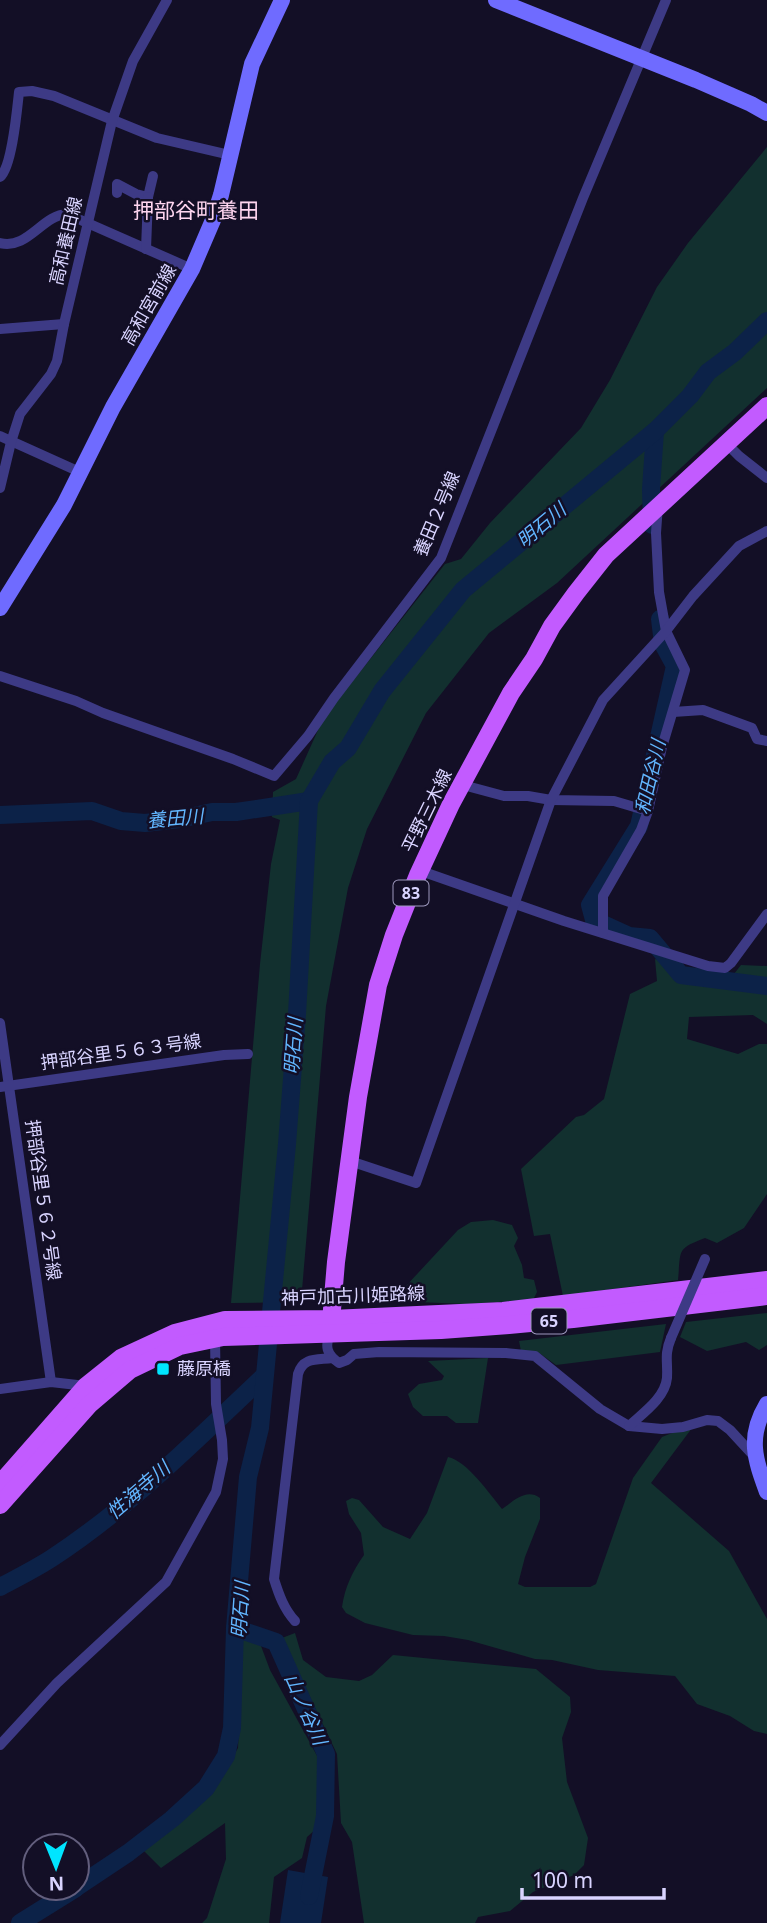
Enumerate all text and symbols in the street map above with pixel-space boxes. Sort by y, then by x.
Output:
street label: 高和養田線 [43,194,87,287]
district label: 押部谷町養田 [133,196,259,224]
street label: 高和宮前線 [115,260,181,349]
street label: 養田２号線 [407,467,465,560]
water label: 明石川 [511,495,573,553]
water label: 和田谷川 [629,735,672,817]
street label: 平野三木線 [396,765,457,856]
water label: 養田川 [145,802,207,833]
road number: 83 [394,880,428,906]
water label: 明石川 [278,1015,308,1075]
street label: 押部谷里５６３号線 [39,1028,203,1074]
street label: 押部谷里５６２号線 [21,1118,67,1282]
street label: 神戸加古川姫路線 [281,1280,425,1310]
road number: 65 [532,1308,566,1334]
place label: 藤原橋 [177,1356,231,1380]
marker: 藤原橋 [155,1361,171,1377]
water label: 性海寺川 [101,1454,177,1525]
water label: 明石川 [225,1579,255,1639]
water label: 山ノ谷川 [279,1669,334,1751]
north arrow [21,1832,91,1902]
scale bar [522,1856,664,1900]
text: 100 m [532,1866,593,1894]
text: N [48,1871,64,1897]

